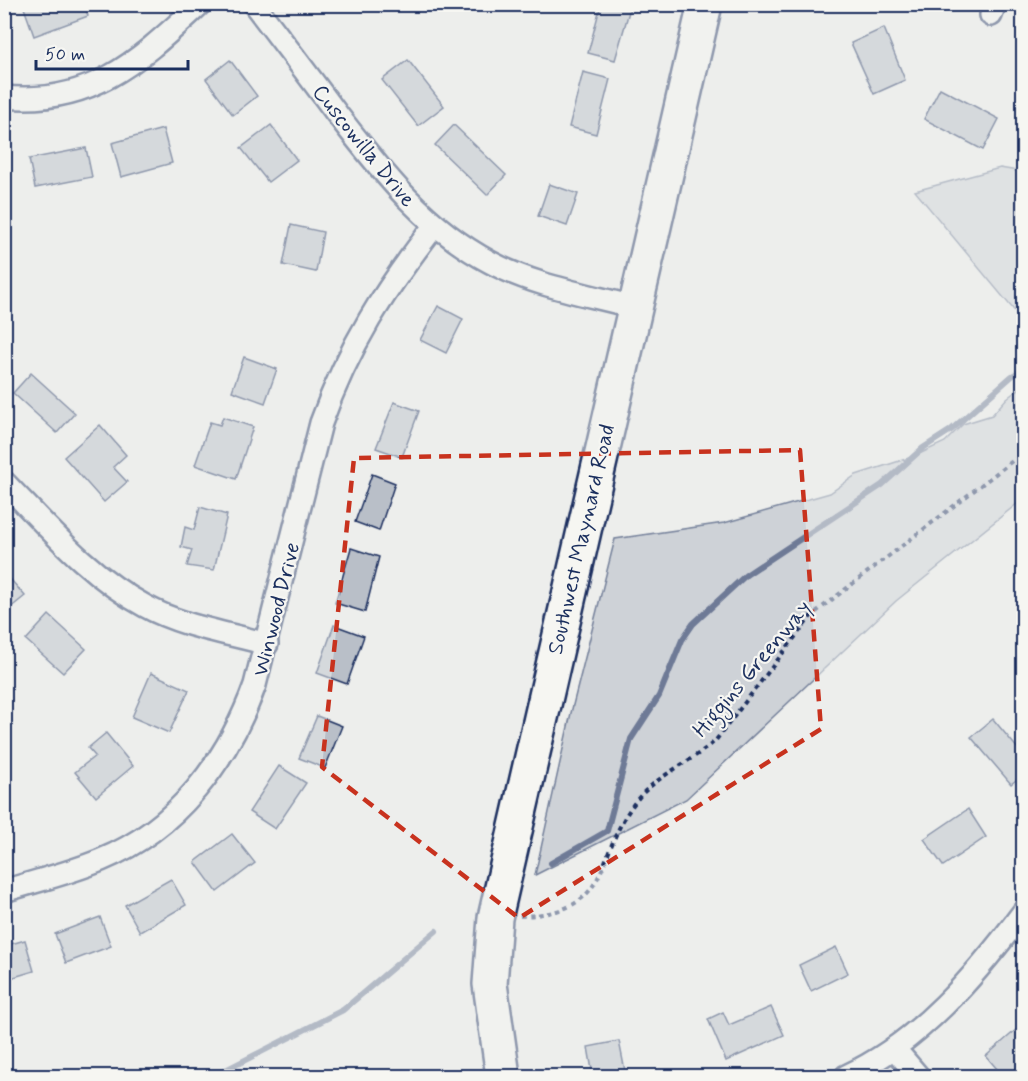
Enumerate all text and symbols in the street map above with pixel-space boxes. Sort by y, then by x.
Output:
scale bar [36,33,188,71]
text: 50 m [45,43,85,67]
street label: Cuscowilla Drive [305,79,421,213]
street label: Southwest Maynard Road [542,422,622,657]
street label: Winwood Drive [247,540,307,679]
street label: Higgins Greenway [687,595,820,746]

